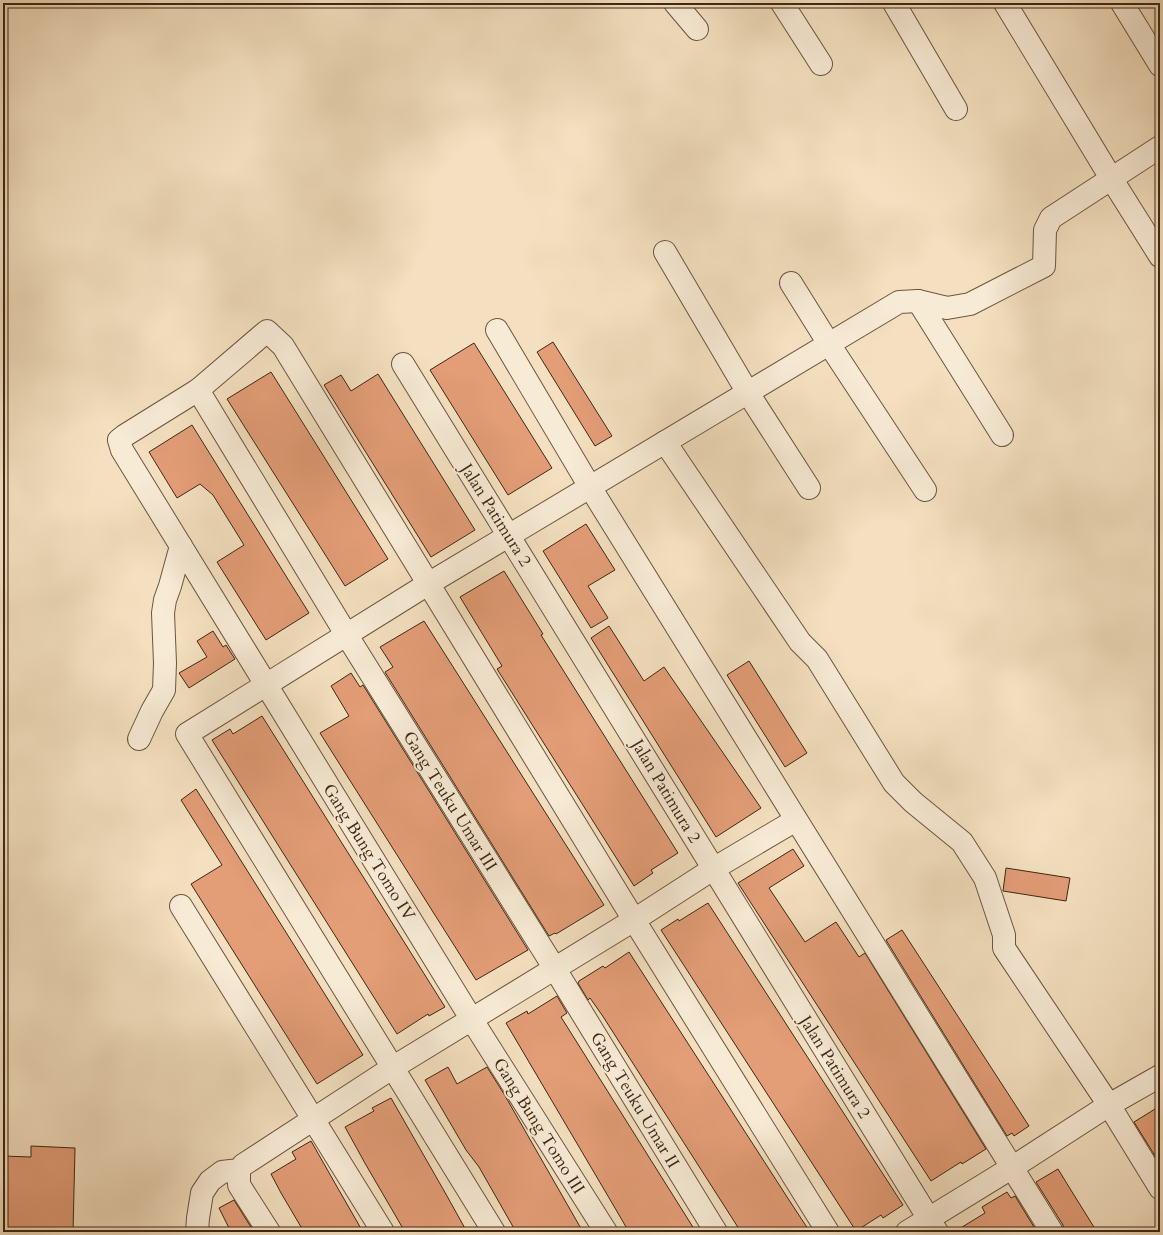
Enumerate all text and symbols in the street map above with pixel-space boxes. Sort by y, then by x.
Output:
street label: Jalan Patimura 2 [454,457,537,571]
street label: Gang Teuku Umar III [398,727,502,875]
street label: Jalan Patimura 2 [624,732,706,847]
street label: Gang Bung Tomo IV [318,779,421,925]
street label: Jalan Patimura 2 [793,1009,876,1123]
street label: Gang Teuku Umar II [585,1028,685,1173]
street label: Gang Bung Tomo III [488,1054,590,1199]

